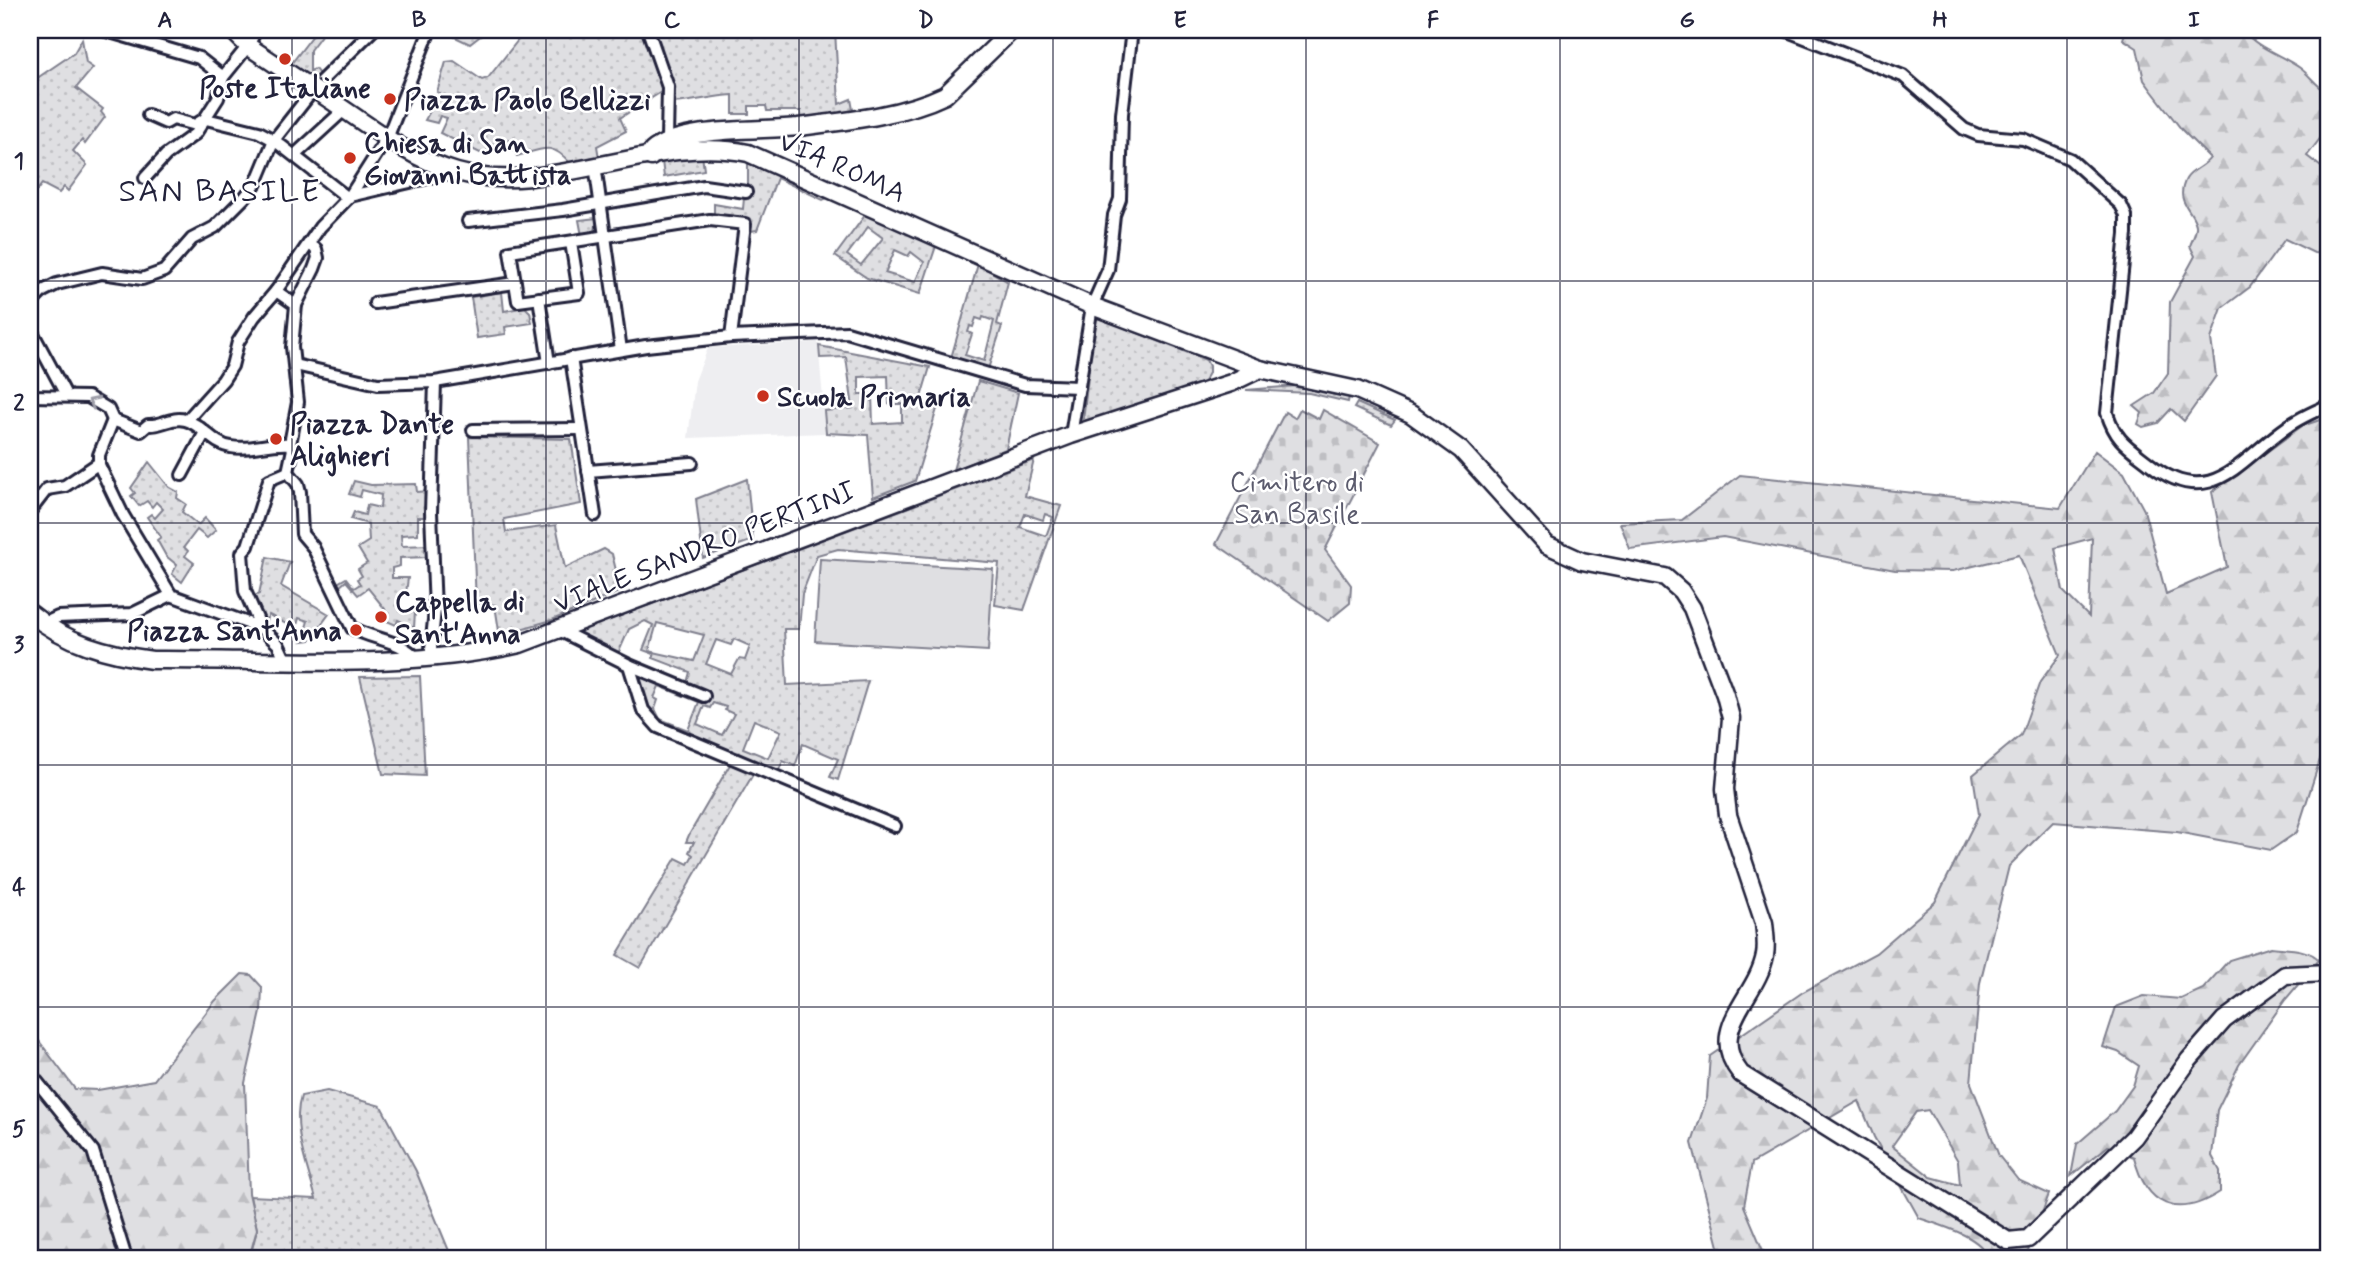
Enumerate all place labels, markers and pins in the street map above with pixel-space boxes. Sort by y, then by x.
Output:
marker: Poste Italiane [277,51,293,67]
place label: Poste Italiane [199,71,371,108]
place label: Piazza Paolo Bellizzi [404,83,651,120]
marker: Piazza Paolo Bellizzi [382,91,398,107]
place label: Chiesa di San Giovanni Battista [364,126,571,195]
marker: Chiesa di San Giovanni Battista [342,150,358,166]
place label: Scuola Primaria [777,380,971,417]
marker: Scuola Primaria [755,388,771,404]
place label: Piazza Dante Alighieri [290,407,454,477]
marker: Piazza Dante Alighieri [268,431,284,447]
place label: Cappella di Sant'Anna [395,585,524,654]
marker: Cappella di Sant'Anna [373,609,389,625]
place label: Piazza Sant'Anna [127,614,342,651]
marker: Piazza Sant'Anna [348,622,364,638]

